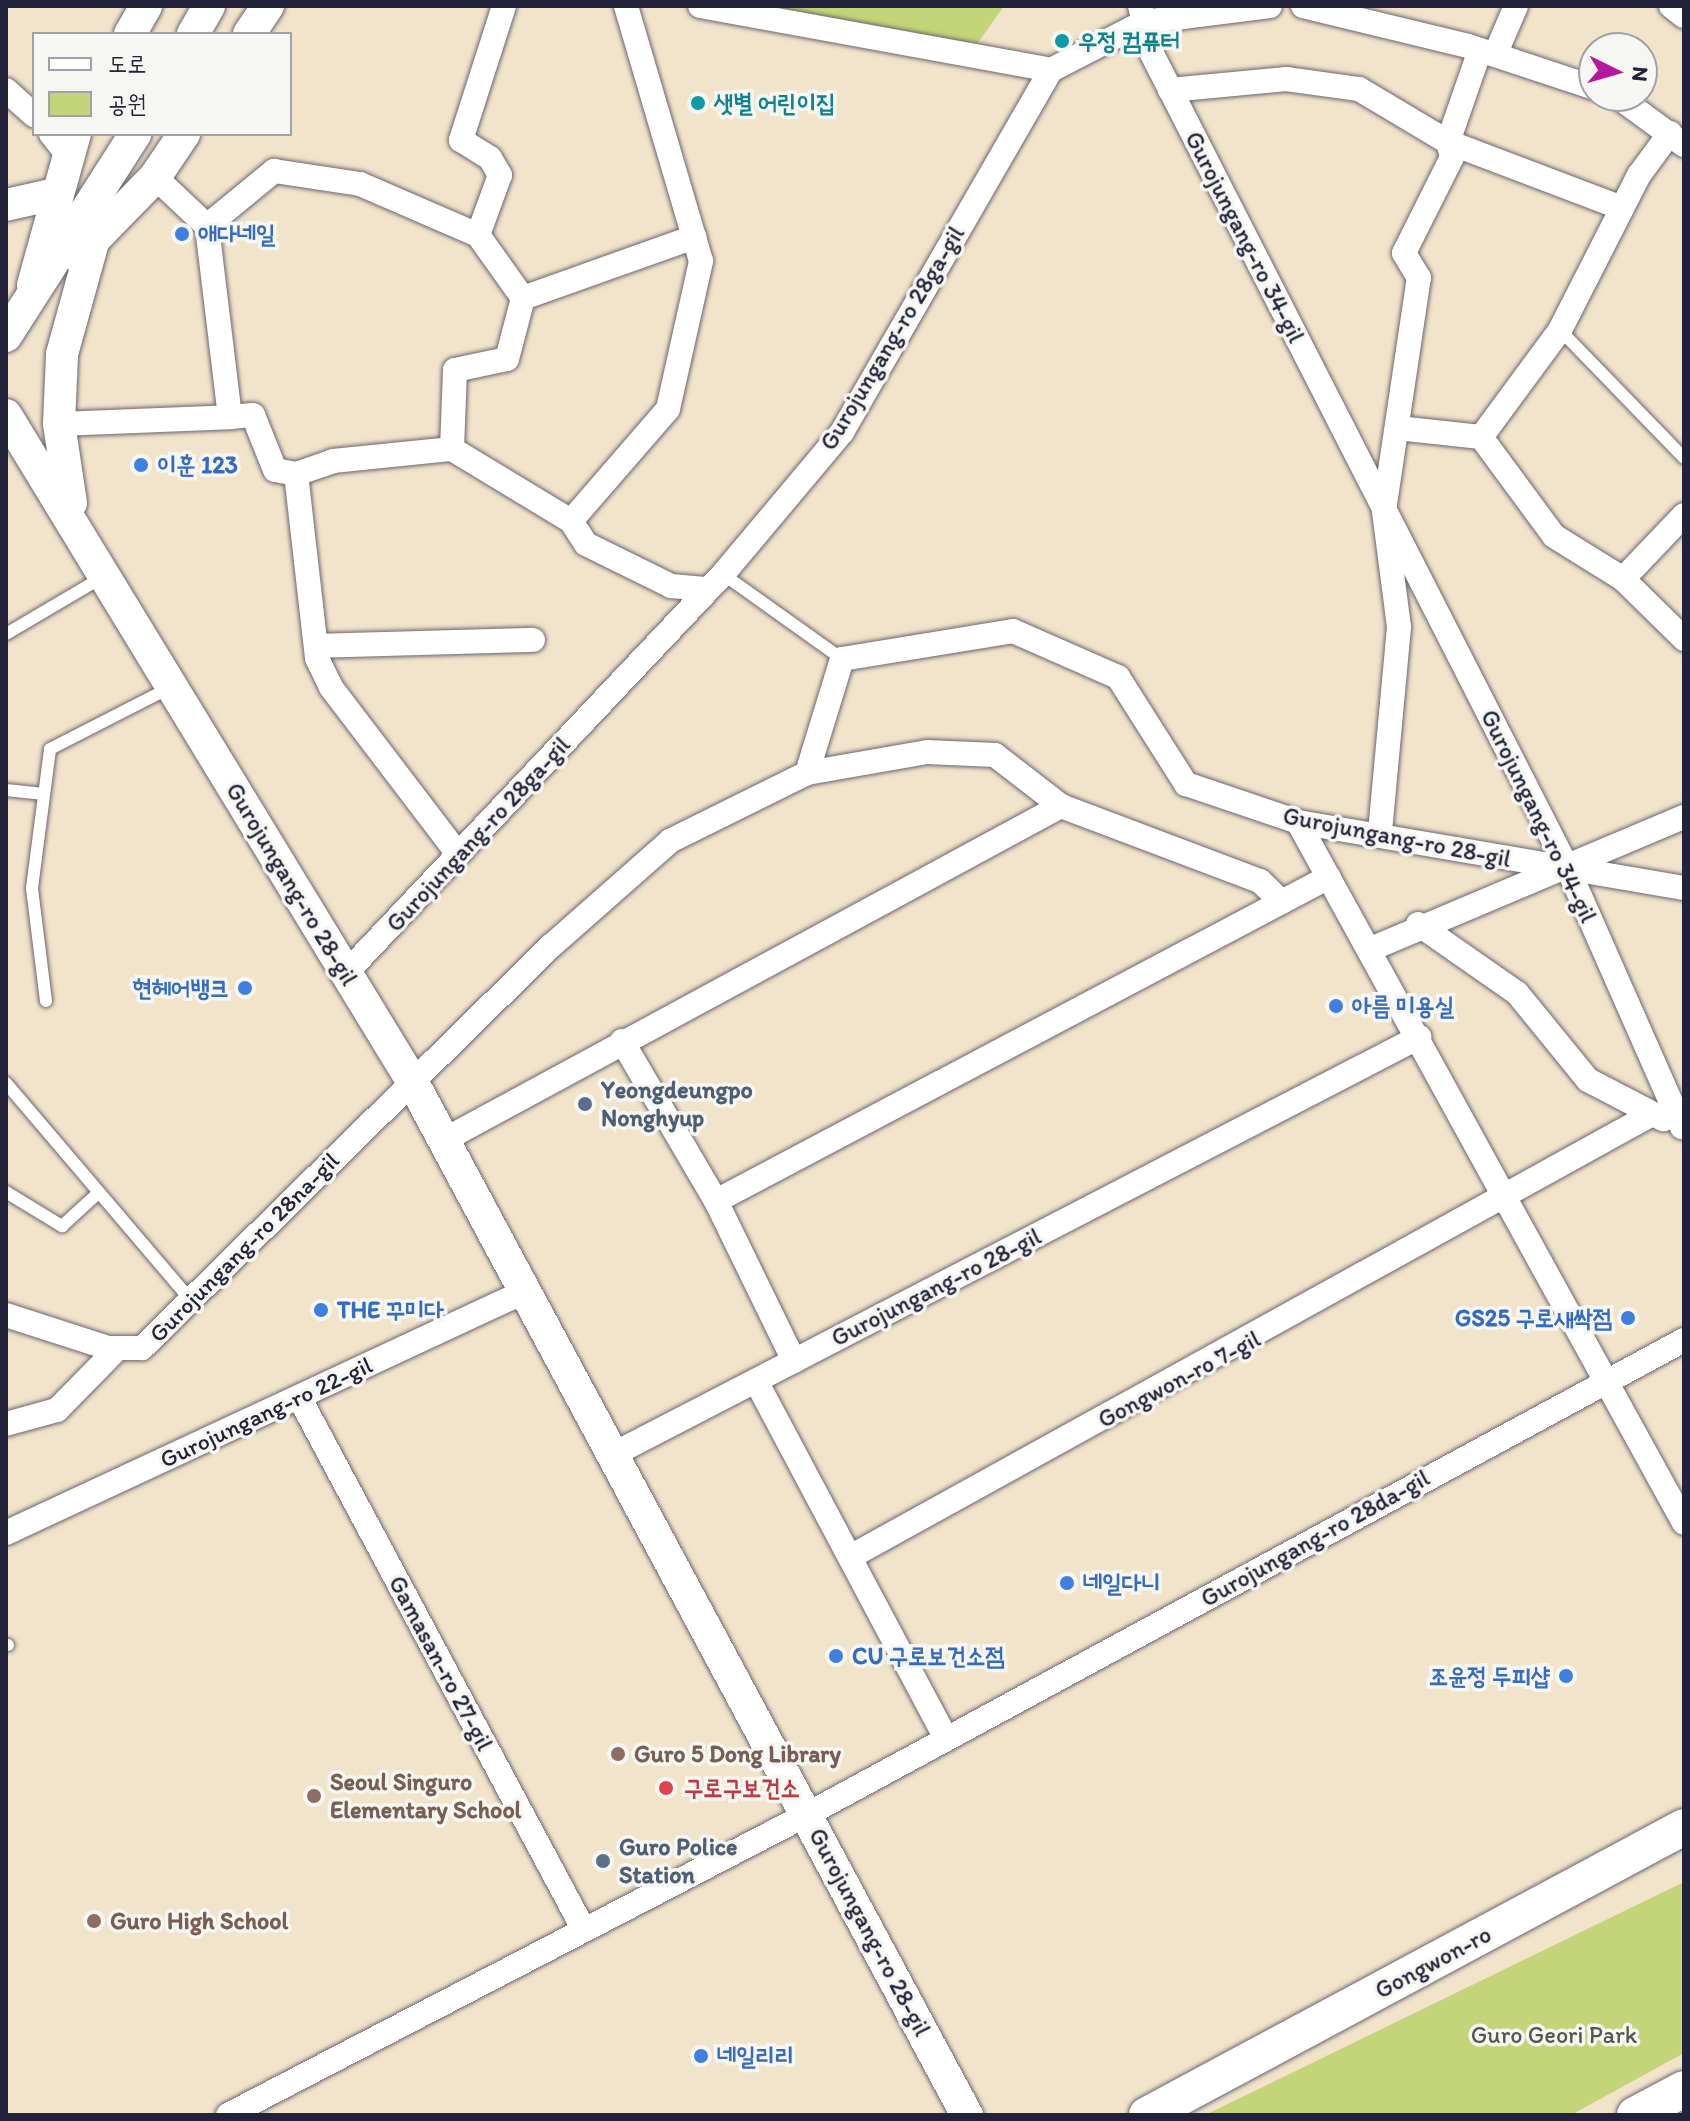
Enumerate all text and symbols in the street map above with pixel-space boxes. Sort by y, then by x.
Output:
place label: 우정 컴퓨터 [1078,27,1180,55]
legend [32,32,292,136]
marker: 우정 컴퓨터 [1053,32,1071,50]
north arrow [1578,32,1658,112]
text: 도로 [108,49,147,78]
text: N [1626,65,1655,83]
text: 공원 [108,89,147,118]
place label: 샛별 어린이집 [714,89,835,117]
marker: 샛별 어린이집 [689,94,707,112]
street label: Gurojungang-ro 34-gil [1179,126,1311,348]
place label: 애다네일 [198,220,275,248]
street label: Gurojungang-ro 28ga-gil [814,221,970,455]
marker: 애다네일 [173,225,191,243]
place label: 이훈 123 [157,451,238,479]
marker: 이훈 123 [132,456,150,474]
street label: Gurojungang-ro 34-gil [1475,705,1603,927]
street label: Gurojungang-ro 28ga-gil [380,730,576,938]
street label: Gurojungang-ro 28-gil [220,777,364,991]
street label: Gurojungang-ro 28-gil [1281,801,1513,873]
place label: 현헤어뱅크 [132,974,229,1002]
marker: 현헤어뱅크 [236,979,254,997]
place label: 아름 미용실 [1352,992,1454,1020]
marker: 아름 미용실 [1327,997,1345,1015]
place label: Yeongdeungpo Nonghyup [601,1076,753,1132]
marker: Yeongdeungpo Nonghyup [576,1095,594,1113]
street label: Gurojungang-ro 28na-gil [143,1146,345,1348]
street label: Gurojungang-ro 28-gil [826,1222,1046,1352]
place label: THE 꾸미다 [337,1296,444,1324]
marker: THE 꾸미다 [312,1301,330,1319]
place label: GS25 구로새싹점 [1455,1304,1612,1332]
marker: GS25 구로새싹점 [1619,1309,1637,1327]
street label: Gongwon-ro 7-gil [1093,1324,1265,1434]
street label: Gurojungang-ro 22-gil [155,1350,377,1474]
street label: Gurojungang-ro 28da-gil [1195,1463,1435,1613]
place label: 네일다니 [1083,1569,1160,1597]
street label: Gamasan-ro 27-gil [383,1571,499,1755]
marker: 네일다니 [1058,1574,1076,1592]
place label: CU 구로보건소점 [852,1642,1005,1670]
marker: CU 구로보건소점 [827,1647,845,1665]
place label: 조윤정 두피샵 [1429,1662,1550,1690]
marker: 조윤정 두피샵 [1557,1667,1575,1685]
place label: Guro 5 Dong Library [634,1740,841,1768]
marker: Guro 5 Dong Library [609,1745,627,1763]
place label: Seoul Singuro Elementary School [330,1768,521,1824]
place label: 구로구보건소 [684,1774,800,1802]
marker: 구로구보건소 [655,1777,677,1799]
marker: Seoul Singuro Elementary School [305,1787,323,1805]
street label: Gurojungang-ro 28-gil [803,1823,937,2041]
place label: Guro Police Station [619,1833,737,1889]
marker: Guro Police Station [594,1852,612,1870]
place label: Guro High School [110,1907,288,1935]
marker: Guro High School [85,1912,103,1930]
street label: Gongwon-ro [1370,1919,1496,2005]
park label: Guro Geori Park [1471,2021,1637,2049]
place label: 네일리리 [717,2042,794,2070]
marker: 네일리리 [692,2047,710,2065]

